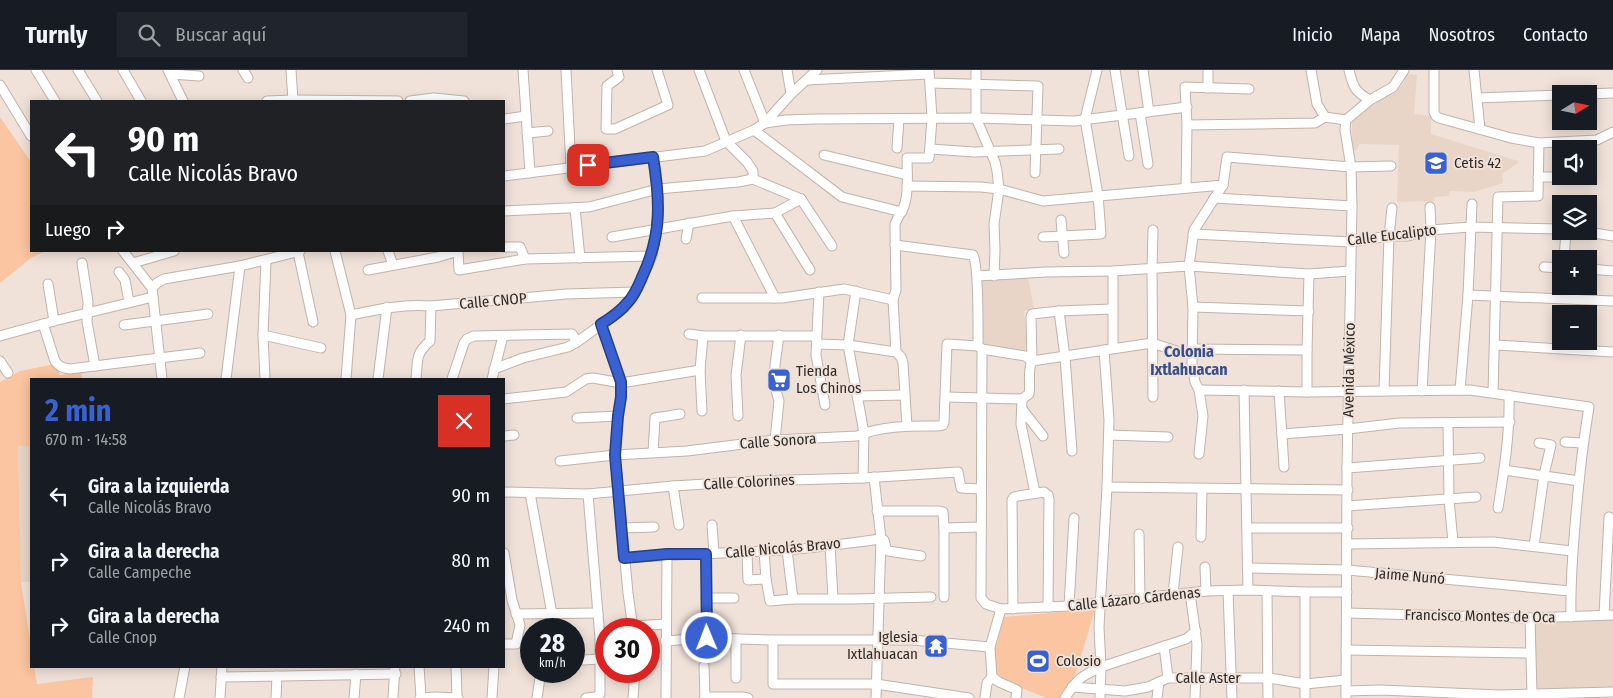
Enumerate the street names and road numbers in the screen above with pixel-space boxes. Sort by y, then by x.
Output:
street label: Calle Eucalipto [1346,221,1438,249]
street label: Calle CNOP [459,289,528,313]
street label: Avenida México [1339,322,1359,418]
street label: Calle Sonora [739,429,817,453]
street label: Calle Colorines [703,471,795,493]
street label: Calle Nicolás Bravo [724,534,842,562]
street label: Jaime Nunó [1374,564,1446,588]
street label: Calle Lázaro Cárdenas [1067,583,1201,615]
street label: Francisco Montes de Oca [1404,606,1556,626]
street label: Calle Aster [1175,669,1241,687]

